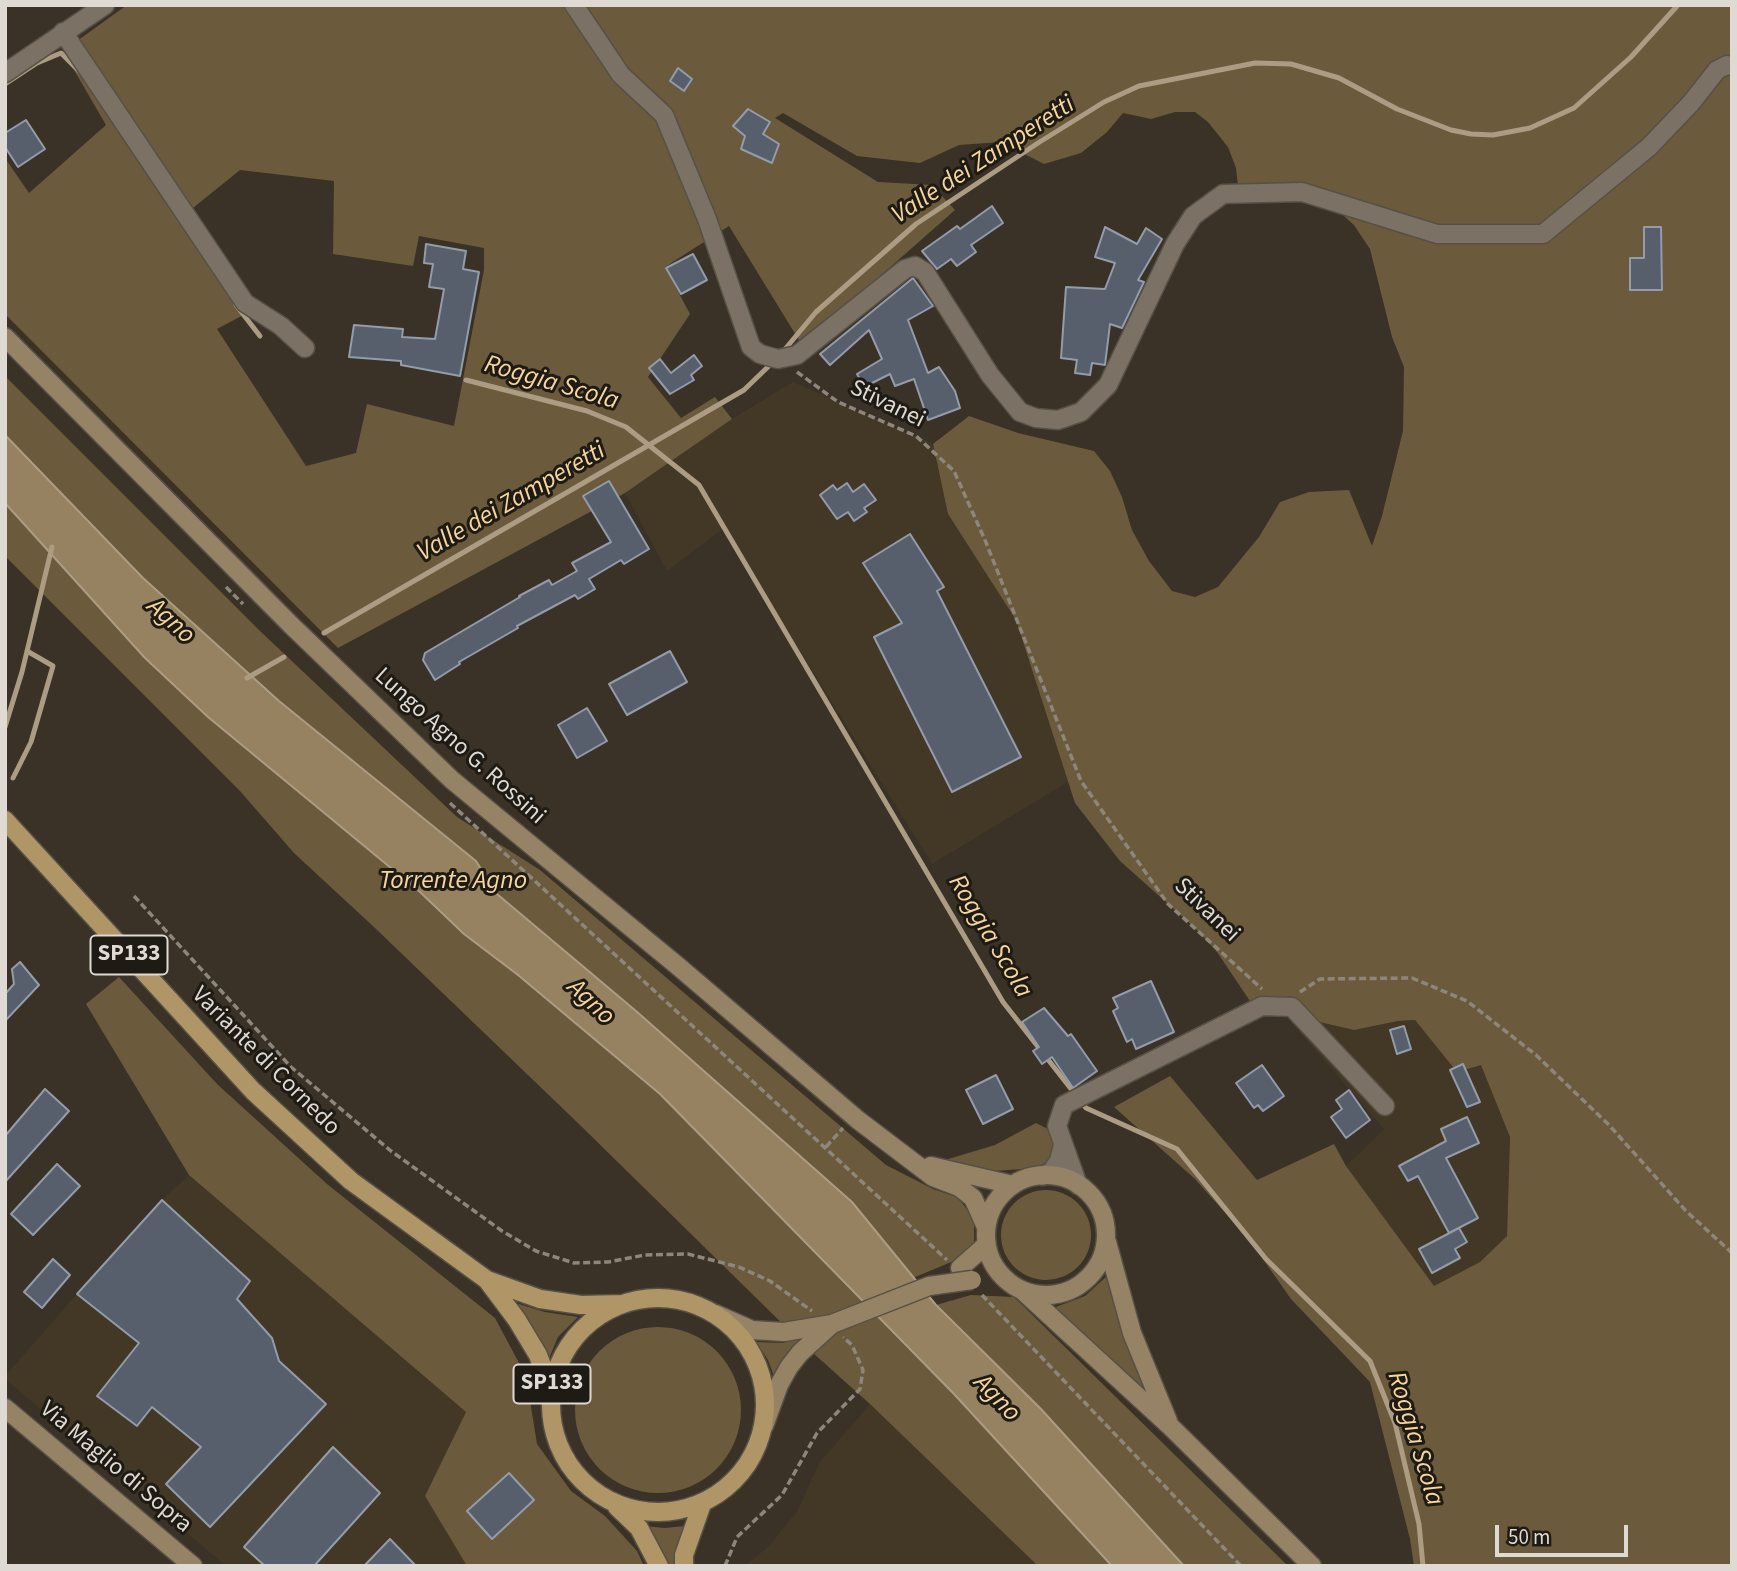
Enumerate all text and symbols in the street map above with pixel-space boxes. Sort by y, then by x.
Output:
water label: Valle dei Zamperetti [887,90,1081,232]
water label: Roggia Scola [480,350,622,418]
street label: Stivanei [845,375,929,435]
water label: Valle dei Zamperetti [412,437,612,569]
water label: Agno [139,592,201,652]
street label: Lungo Agno G. Rossini [368,663,550,831]
water label: Torrente Agno [379,866,527,898]
water label: Roggia Scola [940,870,1038,1004]
street label: Stivanei [1167,873,1245,949]
road number: SP133 [90,936,168,974]
water label: Agno [560,973,620,1033]
street label: Variante di Cornedo [185,982,345,1142]
road number: SP133 [514,1364,590,1404]
water label: Roggia Scola [1379,1368,1449,1510]
water label: Agno [966,1369,1026,1429]
street label: Via Maglio di Sopra [33,1396,197,1540]
scale bar [1499,1512,1632,1556]
text: 50 m [1508,1522,1550,1552]

